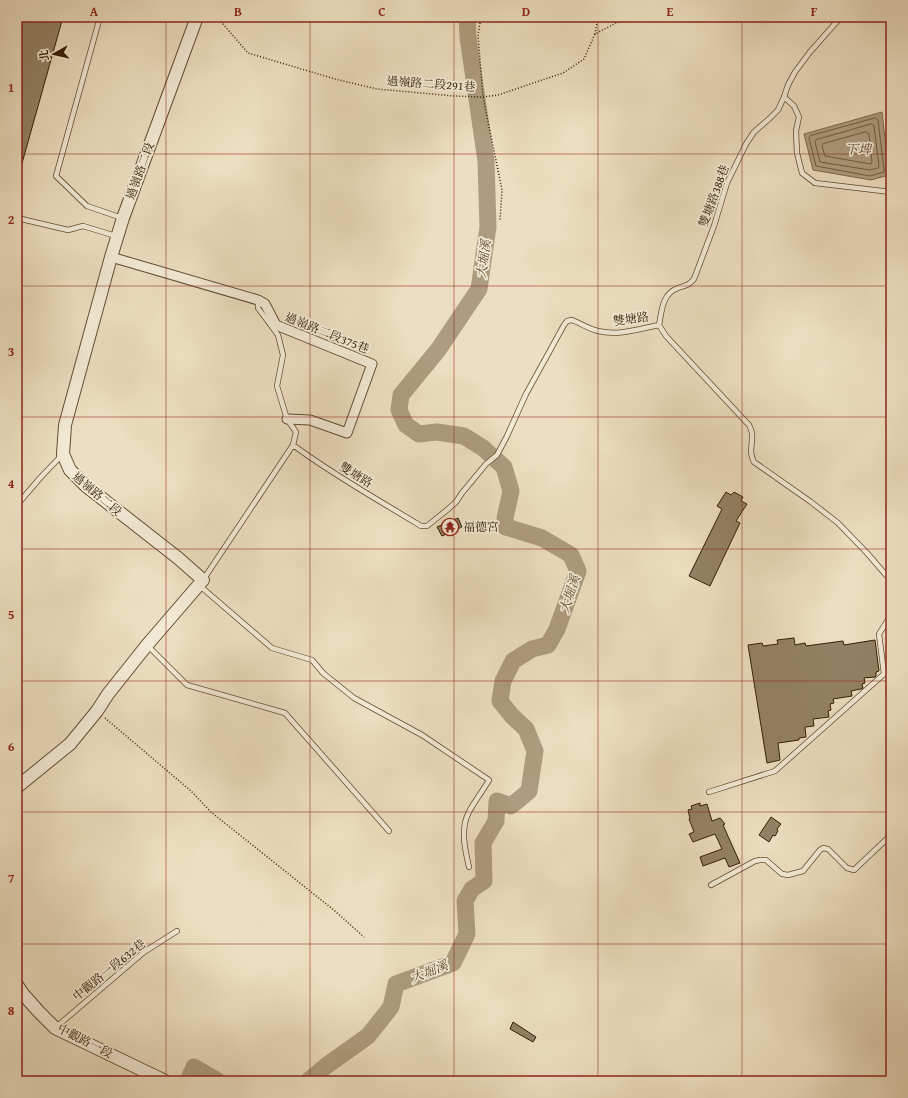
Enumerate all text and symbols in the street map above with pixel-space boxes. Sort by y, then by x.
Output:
text: A [90,2,99,21]
text: B [234,2,242,21]
text: C [378,2,386,21]
text: D [522,2,530,21]
text: E [667,2,674,21]
text: F [811,2,818,21]
north arrow [34,34,74,74]
text: 北 [35,49,53,62]
street label: 過嶺路二段291巷 [386,72,476,95]
text: 1 [8,78,14,97]
street label: 過嶺路二段 [121,140,158,202]
water label: 下埤 [845,140,873,159]
street label: 雙塘路388巷 [694,162,733,229]
text: 2 [8,210,15,229]
water label: 大堀溪 [471,236,496,280]
street label: 過嶺路二段375巷 [283,308,372,357]
street label: 雙塘路 [612,308,650,329]
text: 3 [8,342,14,361]
street label: 雙塘路 [336,458,376,491]
street label: 過嶺路二段 [69,468,126,519]
text: 4 [8,474,15,493]
temple icon: 福德宮 [440,517,460,537]
place label: 福德宮 [463,518,499,535]
water label: 大堀溪 [554,571,585,616]
text: 5 [8,605,15,624]
text: 6 [8,737,15,756]
text: 7 [8,869,15,888]
street label: 中觀路一段632巷 [69,935,149,1004]
water label: 大堀溪 [408,955,453,987]
text: 8 [8,1001,15,1020]
street label: 中觀路一段 [55,1019,116,1062]

